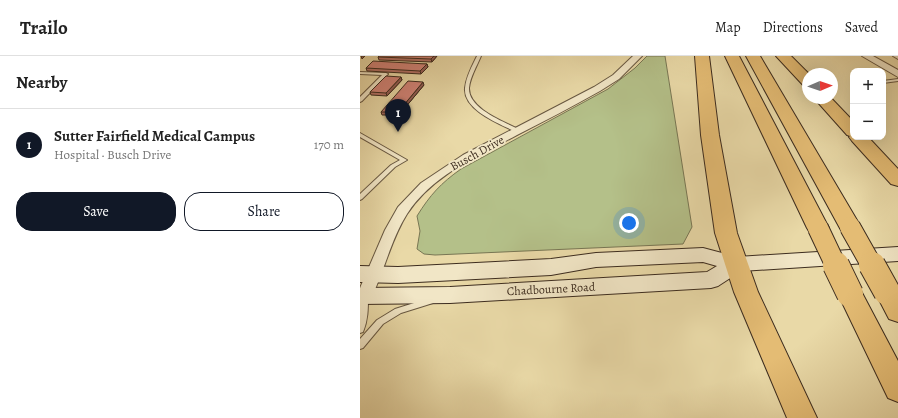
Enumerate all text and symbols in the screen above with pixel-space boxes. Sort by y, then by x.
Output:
text: Trailo [20,15,68,41]
text: Map [715,18,741,37]
text: Directions [763,18,823,37]
text: Saved [845,18,878,37]
north arrow [802,68,838,104]
map controls [850,68,886,140]
button: + [850,68,886,104]
text: Nearby [16,71,67,94]
pin: 1 [385,99,411,132]
button: − [850,104,886,140]
text: Sutter Fairfield Medical Campus [54,126,255,146]
street label: Busch Drive [447,132,507,174]
text: 1 [27,136,31,153]
text: 170 m [314,136,344,153]
text: Hospital · Busch Drive [54,146,171,163]
button: Save [16,192,176,231]
button: Share [184,192,344,231]
your location [619,213,639,233]
street label: Chadbourne Road [506,279,596,299]

